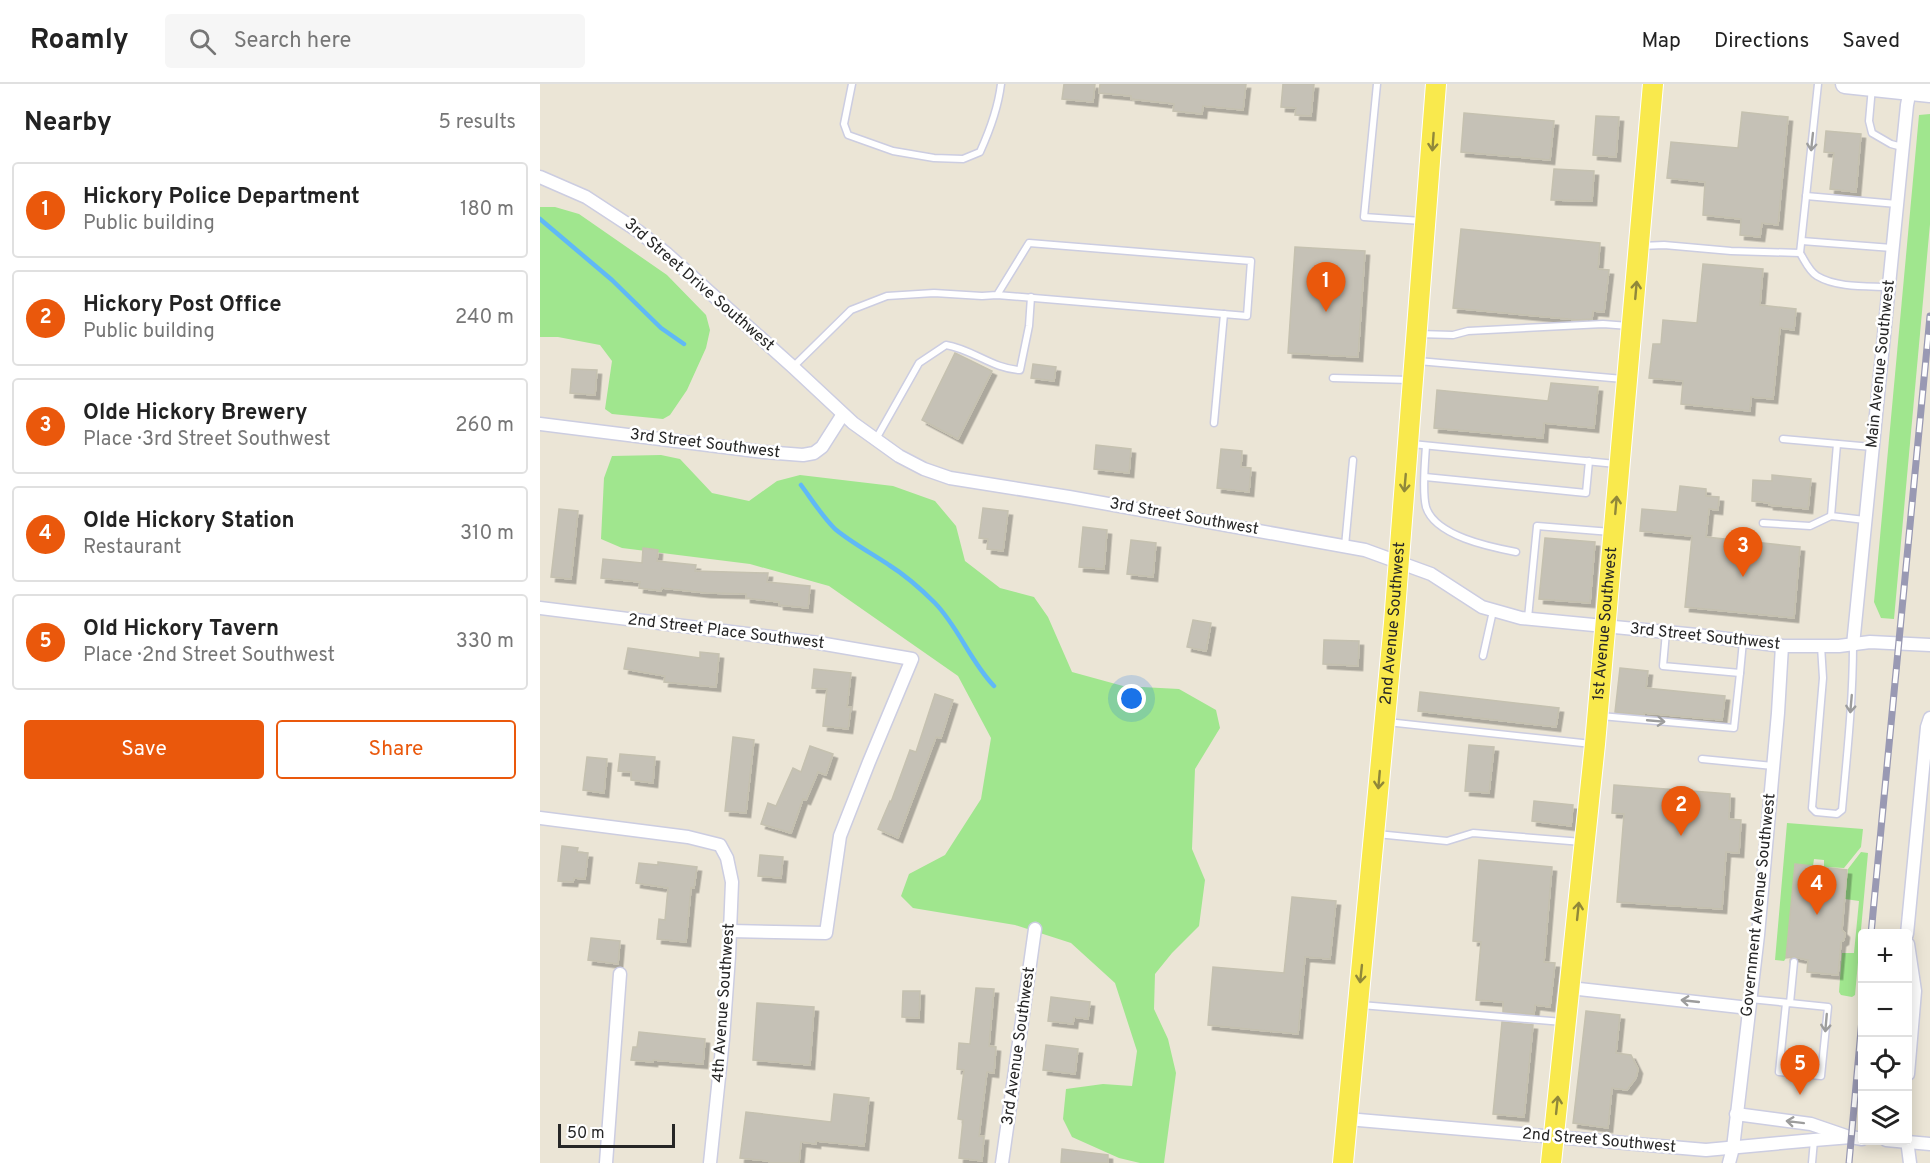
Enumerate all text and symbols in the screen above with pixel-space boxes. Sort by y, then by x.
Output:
search box [165,14,585,68]
text: Roamly [30,23,129,59]
icon: search [186,25,219,58]
text: Search here [234,28,351,55]
text: Map [1641,28,1681,55]
text: Directions [1714,28,1809,55]
text: Saved [1842,28,1900,55]
text: Nearby [24,107,112,140]
text: 5 results [439,110,516,136]
one-way arrow [1427,132,1438,152]
one-way arrow [1806,132,1817,152]
text: Hickory Police Department [83,184,360,211]
text: 1 [42,197,50,223]
text: 180 m [460,197,514,223]
text: Public building [83,211,215,237]
street label: 3rd Street Drive Southwest [620,214,778,356]
pin: 1 [1306,262,1346,312]
street label: Main Avenue Southwest [1862,279,1900,449]
one-way arrow [1631,281,1642,301]
text: Hickory Post Office [83,292,282,319]
text: 2 [39,305,52,331]
text: 240 m [455,305,514,331]
text: Public building [83,319,215,345]
text: Olde Hickory Brewery [83,400,308,427]
text: 3 [40,413,52,439]
text: 260 m [455,413,514,439]
street label: 3rd Street Southwest [629,425,781,463]
text: Place · 3rd Street Southwest [83,427,331,453]
one-way arrow [1399,473,1410,493]
street label: 3rd Street Southwest [1108,494,1260,540]
one-way arrow [1611,496,1622,516]
text: Olde Hickory Station [83,508,295,535]
text: 4 [39,521,52,547]
text: 310 m [460,521,514,547]
pin: 3 [1724,528,1762,577]
text: Restaurant [83,535,182,561]
street label: 2nd Avenue Southwest [1376,541,1410,706]
street label: 1st Avenue Southwest [1589,546,1622,702]
street label: 2nd Street Place Southwest [627,610,825,654]
text: Old Hickory Tavern [83,616,279,643]
street label: 3rd Street Southwest [1629,619,1781,655]
text: 5 [39,629,52,655]
text: 330 m [456,629,514,655]
text: Place · 2nd Street Southwest [83,643,335,669]
your location [1117,684,1146,713]
one-way arrow [1845,693,1856,713]
one-way arrow [1646,716,1665,727]
button: Save [24,720,264,779]
button: Share [276,720,516,779]
one-way arrow [1373,769,1384,789]
pin: 2 [1662,786,1700,836]
street label: Government Avenue Southwest [1737,792,1781,1018]
pin: 4 [1798,866,1836,915]
one-way arrow [1573,902,1584,921]
street label: 4th Avenue Southwest [708,923,740,1083]
map controls [1858,929,1912,1145]
button: + [1858,929,1912,983]
one-way arrow [1355,963,1366,983]
street label: 3rd Avenue Southwest [998,966,1040,1126]
button: − [1858,983,1912,1037]
one-way arrow [1681,995,1701,1006]
one-way arrow [1820,1013,1831,1033]
button: locate [1858,1037,1912,1091]
pin: 5 [1780,1046,1820,1095]
button: layers [1858,1091,1912,1145]
one-way arrow [1552,1095,1563,1115]
one-way arrow [1786,1116,1806,1127]
scale bar [558,1121,675,1148]
text: 50 m [567,1124,605,1144]
street label: 2nd Street Southwest [1521,1124,1677,1158]

